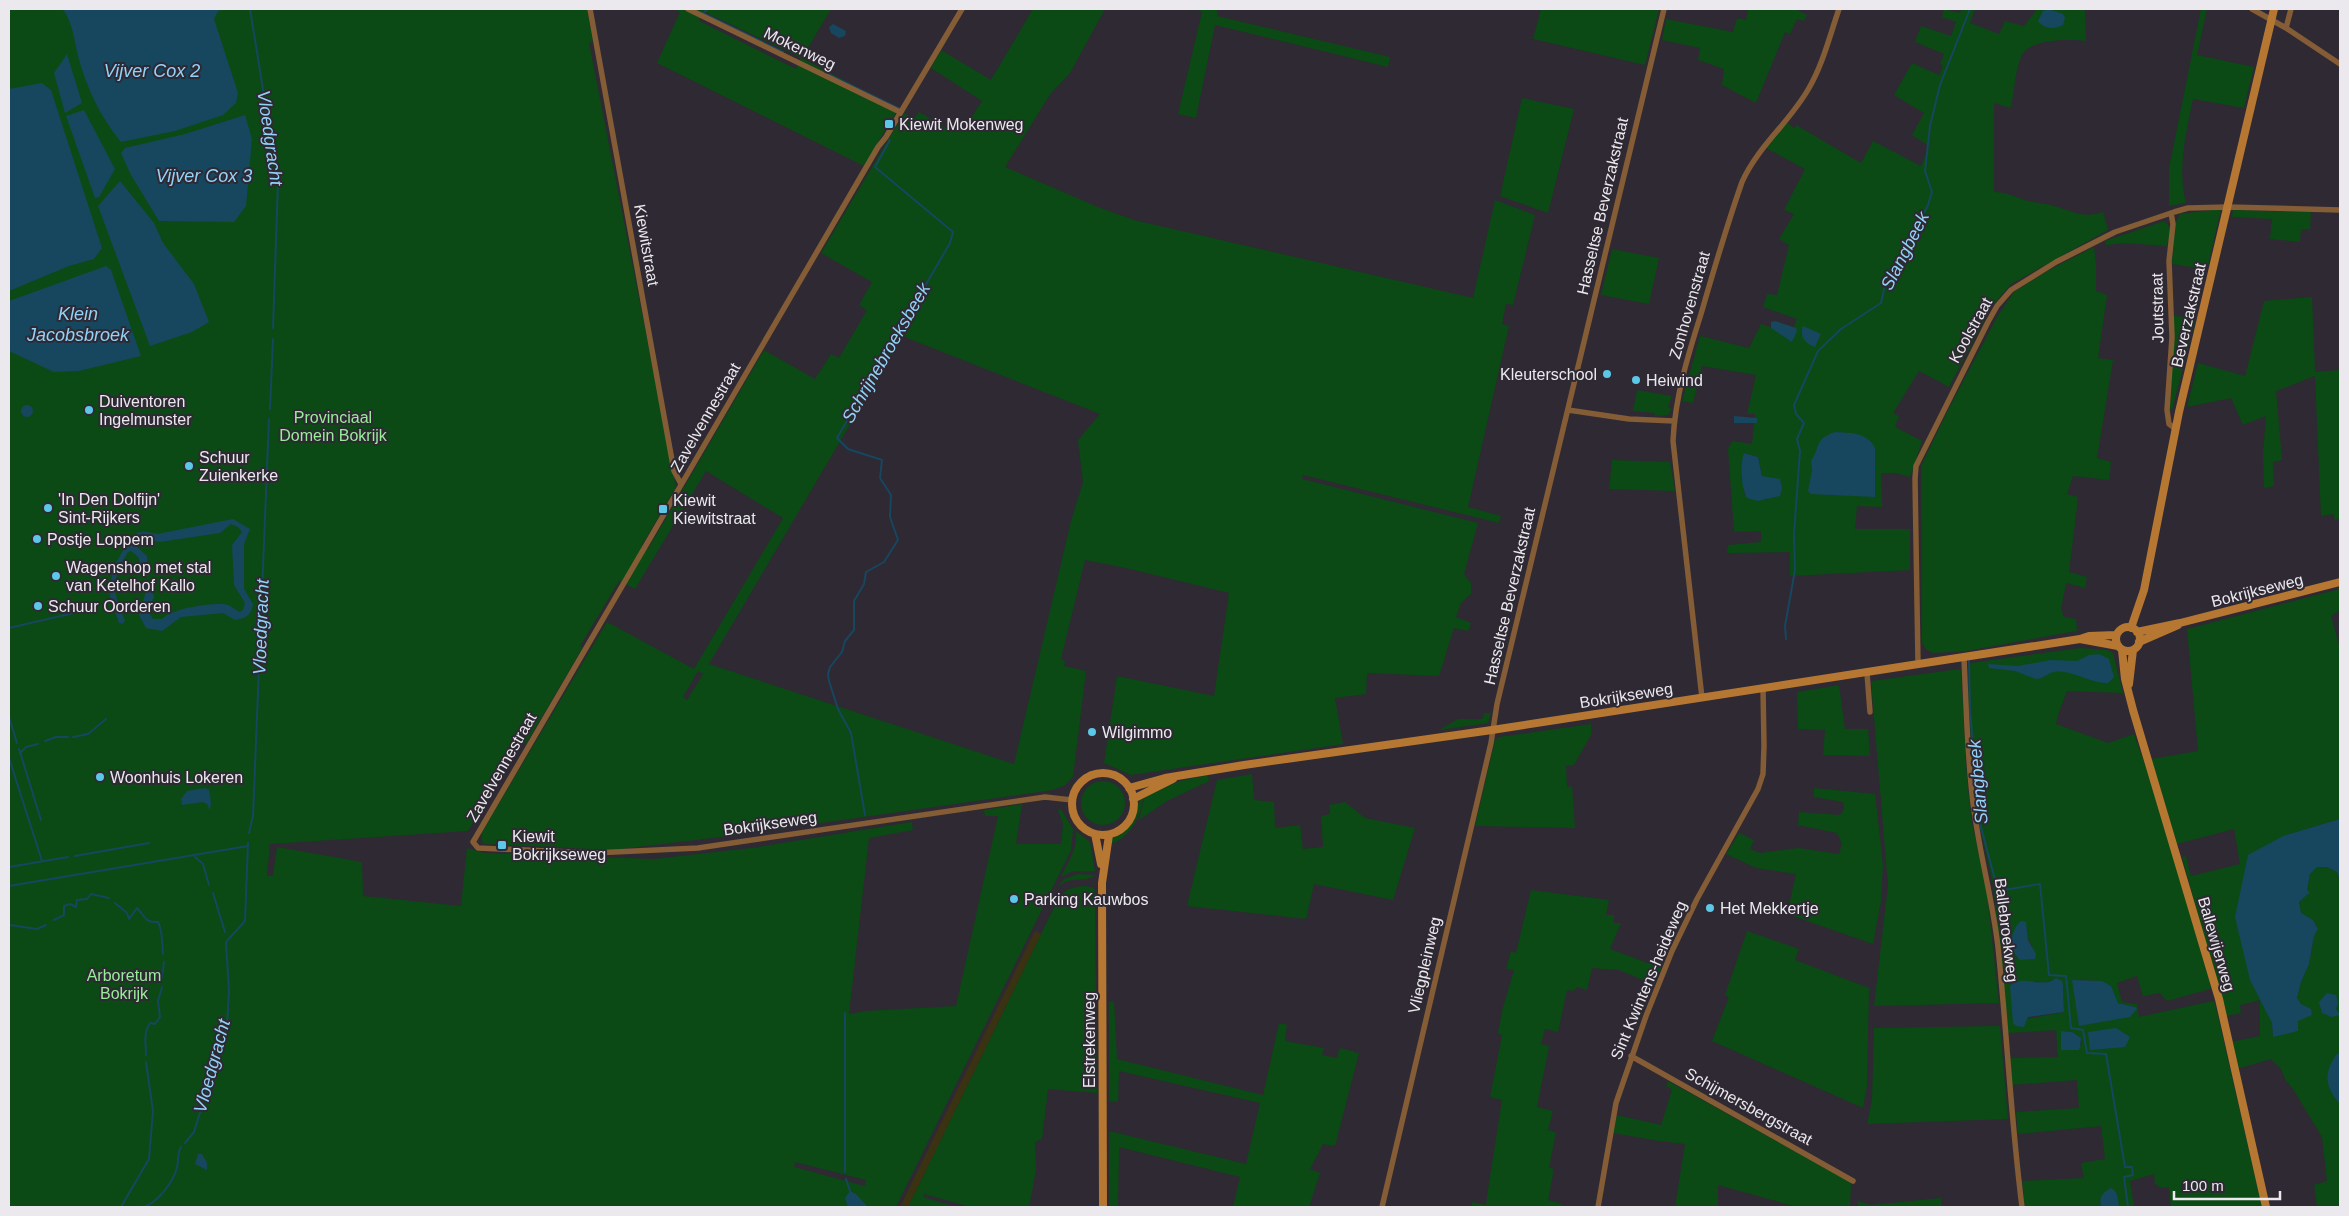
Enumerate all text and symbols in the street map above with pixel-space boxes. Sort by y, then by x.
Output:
street label: Mokenweg [761,24,838,73]
water label: Vijver Cox 2 [104,61,200,81]
water label: Vloedgracht [253,89,287,188]
street label: Hasseltse Beverzakstraat [1574,115,1631,296]
place label: Kiewit Mokenweg [899,116,1024,133]
marker: Kiewit Mokenweg [883,118,895,130]
water label: Vijver Cox 3 [156,166,252,186]
street label: Kiewitstraat [631,203,662,288]
water label: Slangbeek [1877,208,1934,293]
street label: Zonhovenstraat [1666,249,1713,361]
street label: Beverzakstraat [2168,261,2209,369]
street label: Joutstraat [2148,272,2167,343]
water label: Schrijnebroeksbeek [838,279,935,426]
street label: Koolstraat [1946,294,1996,366]
water label: Klein Jacobsbroek [26,304,130,345]
street label: Zavelvennestraat [667,359,744,475]
place label: Kleuterschool [1500,366,1597,383]
marker: Kleuterschool [1601,368,1613,380]
place label: Heiwind [1646,372,1703,389]
marker: Heiwind [1630,374,1642,386]
place label: Duiventoren Ingelmunster [99,393,192,428]
marker: Duiventoren Ingelmunster [83,404,95,416]
park label: Provinciaal Domein Bokrijk [279,409,388,444]
place label: Schuur Zuienkerke [199,449,278,484]
marker: Schuur Zuienkerke [183,460,195,472]
place label: 'In Den Dolfijn' Sint-Rijkers [58,491,160,526]
place label: Kiewit Kiewitstraat [673,492,756,527]
marker: 'In Den Dolfijn' Sint-Rijkers [42,502,54,514]
marker: Kiewit Kiewitstraat [657,503,669,515]
street label: Hasseltse Beverzakstraat [1481,505,1538,686]
place label: Postje Loppem [47,531,154,548]
marker: Postje Loppem [31,533,43,545]
place label: Wagenshop met stal van Ketelhof Kallo [66,559,211,594]
marker: Wagenshop met stal van Ketelhof Kallo [50,570,62,582]
street label: Bokrijkseweg [2209,571,2305,610]
water label: Vloedgracht [249,578,273,675]
place label: Schuur Oorderen [48,598,171,615]
marker: Schuur Oorderen [32,600,44,612]
street label: Bokrijkseweg [1578,680,1674,711]
street label: Zavelvennestraat [463,709,540,825]
place label: Wilgimmo [1102,724,1172,741]
marker: Wilgimmo [1086,726,1098,738]
water label: Slangbeek [1964,738,1992,825]
place label: Woonhuis Lokeren [110,769,243,786]
marker: Woonhuis Lokeren [94,771,106,783]
street label: Bokrijkseweg [722,809,818,838]
place label: Kiewit Bokrijkseweg [512,828,606,863]
marker: Kiewit Bokrijkseweg [496,839,508,851]
street label: Ballebroekweg [1992,877,2021,983]
place label: Parking Kauwbos [1024,891,1149,908]
marker: Parking Kauwbos [1008,893,1020,905]
street label: Ballewijerweg [2195,895,2238,993]
street label: Sint Kwintens-heideweg [1607,898,1690,1062]
place label: Het Mekkertje [1720,900,1819,917]
marker: Het Mekkertje [1704,902,1716,914]
street label: Vliegpleinweg [1405,915,1444,1015]
park label: Arboretum Bokrijk [87,967,161,1002]
street label: Elstrekenweg [1081,992,1098,1088]
water label: Vloedgracht [190,1016,234,1115]
street label: Schijmersbergstraat [1682,1065,1816,1149]
scale bar [2174,1168,2280,1200]
text: 100 m [2182,1177,2224,1194]

